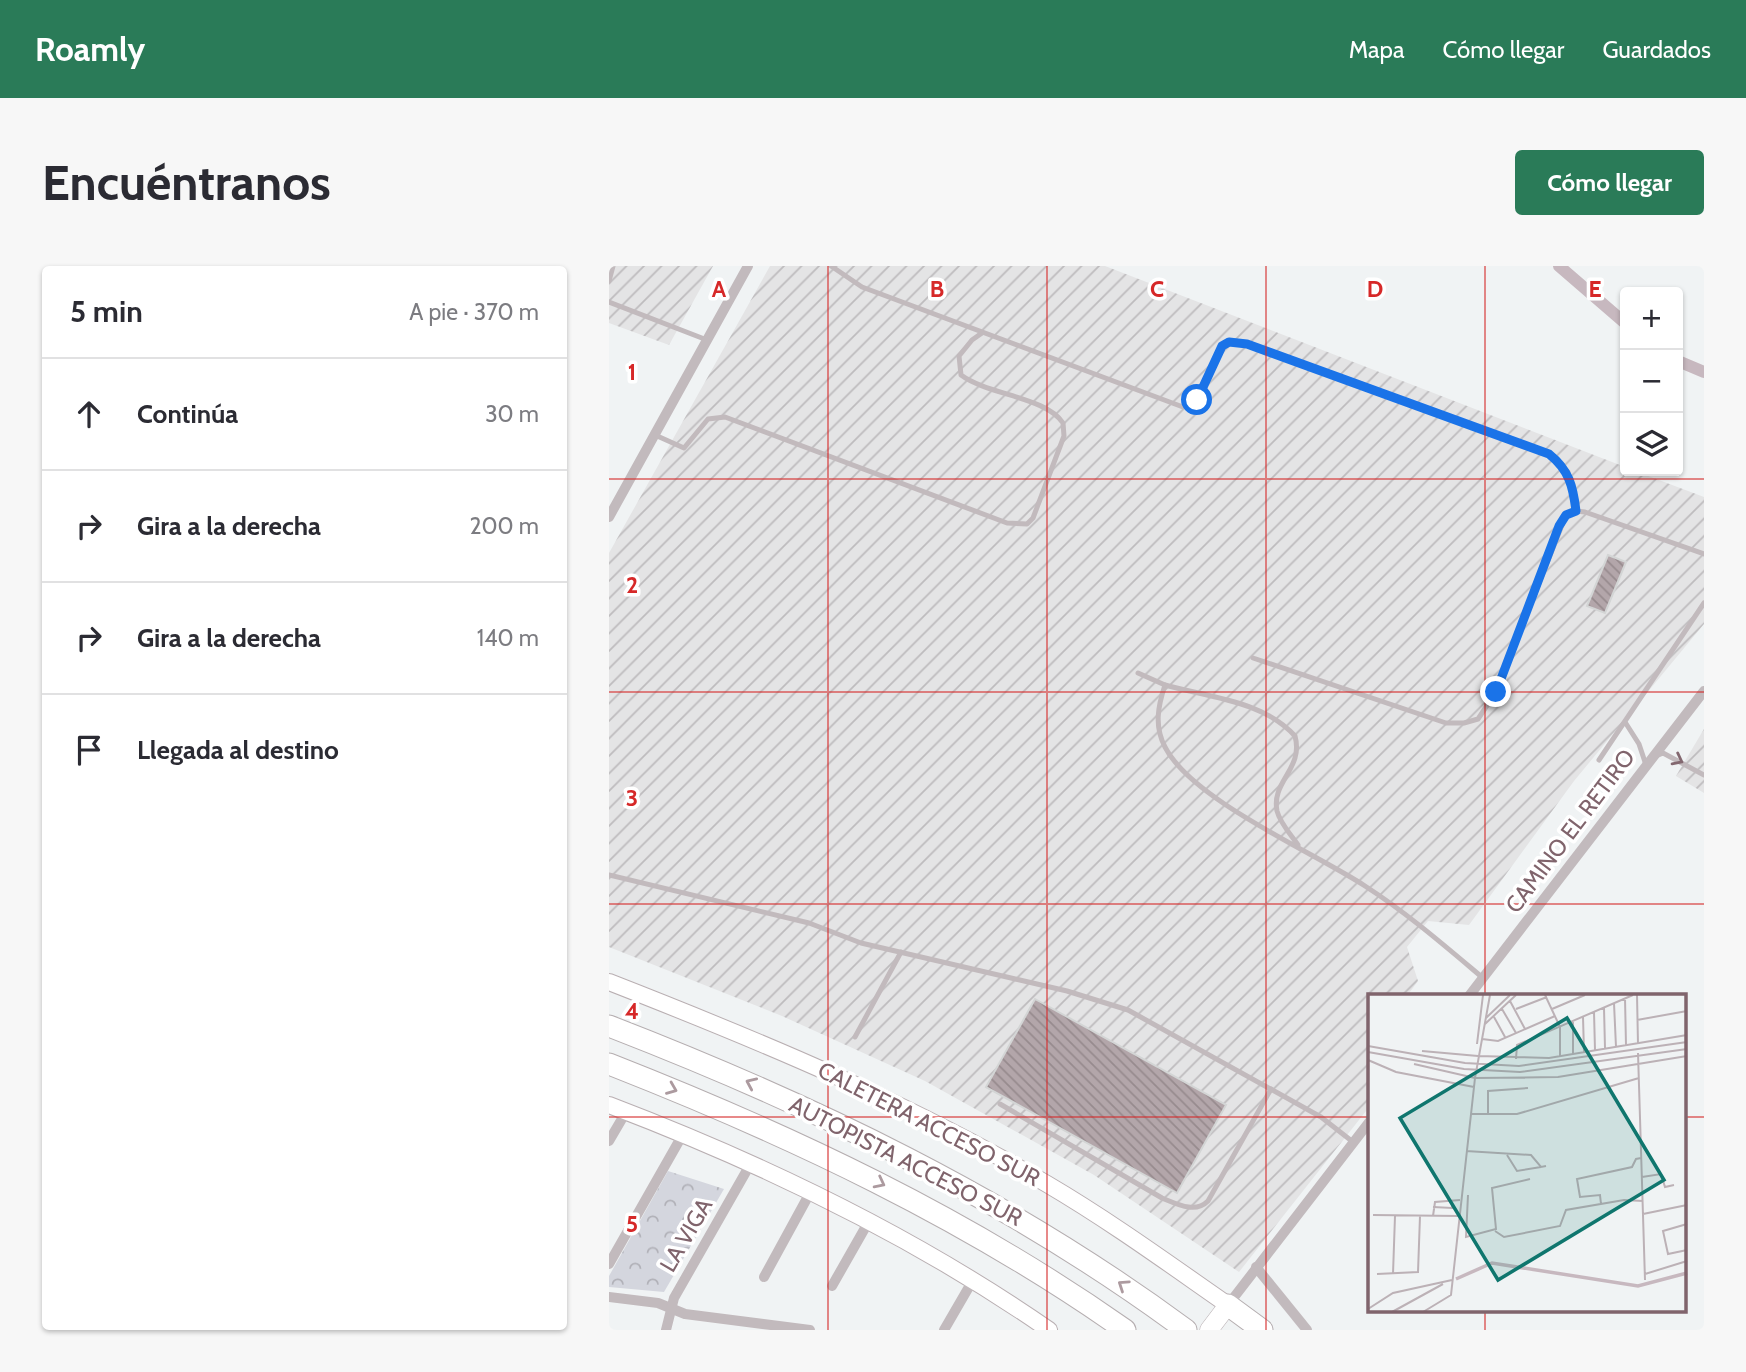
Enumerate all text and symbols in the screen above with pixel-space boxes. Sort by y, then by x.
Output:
text: Roamly [35,29,145,69]
text: Mapa [1349,35,1405,64]
text: Cómo llegar [1443,35,1564,64]
text: Guardados [1602,35,1711,64]
button: Cómo llegar [1515,150,1704,215]
text: Encuéntranos [42,153,331,212]
text: A [712,275,727,303]
text: B [930,275,944,303]
text: C [1150,275,1164,303]
text: D [1367,275,1383,303]
text: E [1588,275,1602,303]
map controls [1620,287,1683,476]
button: + [1620,287,1683,350]
text: 5 min [70,293,143,330]
text: A pie · 370 m [409,298,539,326]
button: − [1620,350,1683,413]
text: 1 [628,358,636,386]
route start [1181,384,1212,415]
icon: ahead [70,395,108,433]
text: Continúa [137,398,238,430]
text: 30 m [485,400,539,428]
button: layers [1620,413,1683,476]
icon: right [70,507,108,545]
text: Gira a la derecha [137,510,321,542]
text: 200 m [469,512,539,540]
text: 2 [626,571,638,599]
icon: right [70,619,108,657]
text: Gira a la derecha [137,622,321,654]
text: 140 m [477,624,539,652]
route end [1480,676,1511,707]
icon: arrive [70,731,108,769]
text: Llegada al destino [137,734,339,766]
street label: CAMINO EL RETIRO [1499,744,1641,918]
one-way arrow [1670,751,1683,765]
text: 3 [626,784,638,812]
inset map [1368,994,1687,1312]
text: 4 [625,997,639,1025]
street label: CALETERA ACCESO SUR [813,1056,1045,1192]
one-way arrow [746,1077,759,1091]
one-way arrow [666,1081,678,1095]
street label: AUTOPISTA ACCESO SUR [785,1090,1027,1232]
one-way arrow [872,1175,885,1189]
street label: LA VIGA [654,1193,718,1277]
text: 5 [626,1210,638,1238]
one-way arrow [1118,1281,1131,1294]

